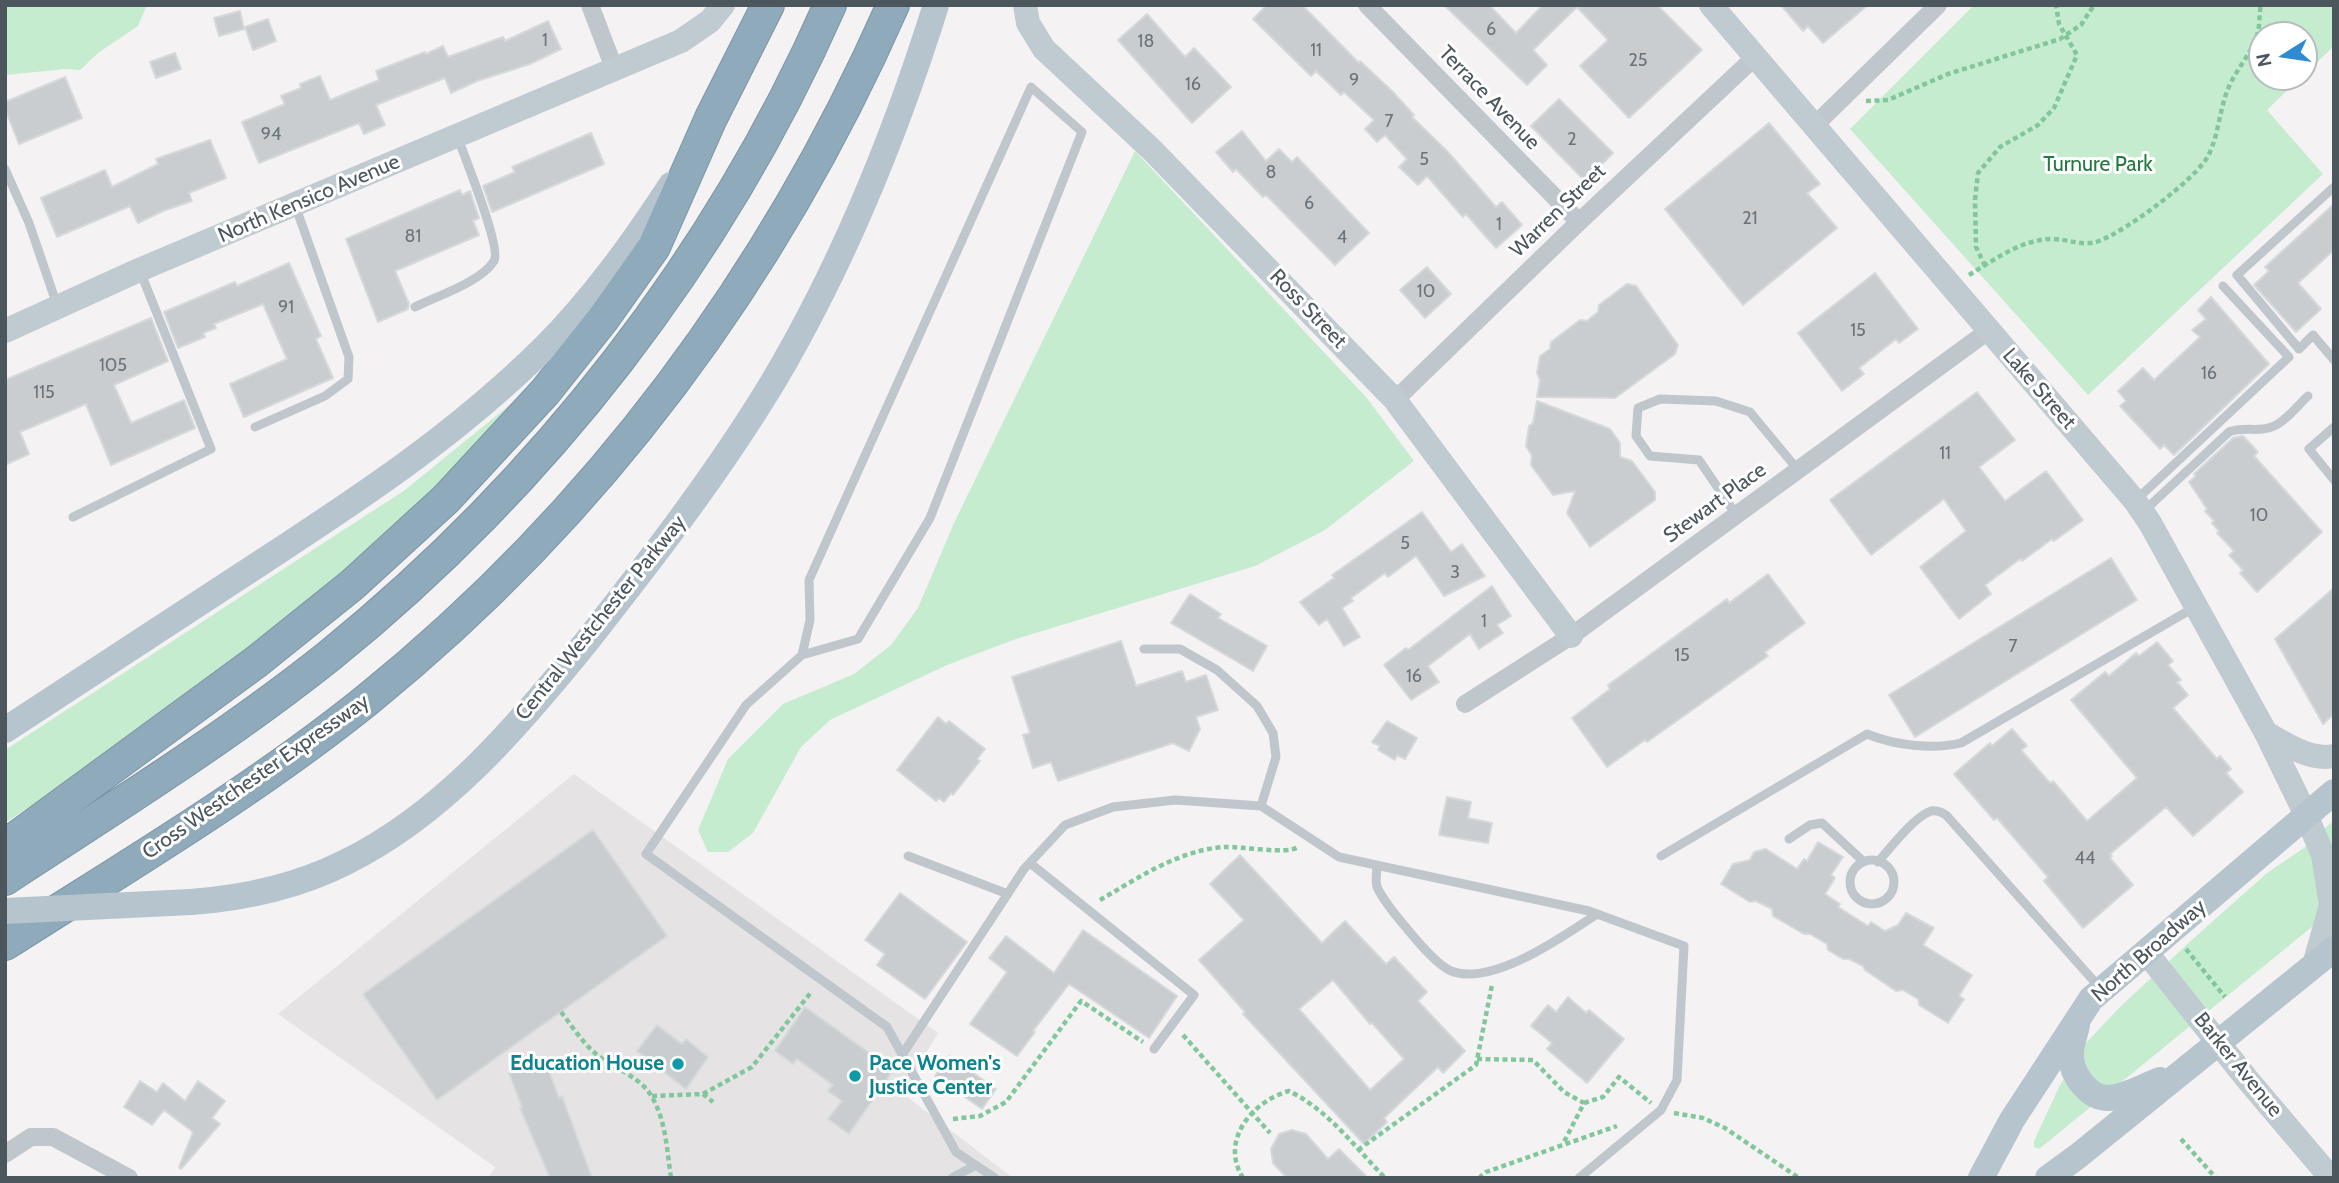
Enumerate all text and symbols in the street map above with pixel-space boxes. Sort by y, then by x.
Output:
house number: 6 [1486,19,1496,41]
north arrow [2248,21,2318,91]
house number: 1 [542,30,548,52]
house number: 18 [1138,31,1154,53]
house number: 11 [1310,40,1322,62]
street label: Terrace Avenue [1433,41,1545,155]
house number: 25 [1628,50,1648,72]
text: N [2251,51,2277,69]
house number: 9 [1349,70,1359,92]
house number: 16 [1185,74,1201,96]
house number: 7 [1384,111,1394,133]
house number: 94 [261,124,281,146]
house number: 2 [1567,129,1577,151]
street label: North Kensico Avenue [214,149,404,249]
house number: 5 [1419,149,1429,171]
park label: Turnure Park [2043,152,2153,178]
street label: Warren Street [1505,159,1611,263]
house number: 8 [1266,162,1276,184]
house number: 6 [1304,193,1314,215]
house number: 21 [1742,208,1758,230]
house number: 1 [1496,214,1502,236]
house number: 81 [405,226,421,248]
house number: 4 [1337,227,1347,249]
street label: Ross Street [1264,264,1352,354]
house number: 10 [1417,281,1435,303]
house number: 91 [278,297,294,319]
house number: 15 [1850,320,1866,342]
street label: Lake Street [1997,343,2081,435]
house number: 105 [99,355,127,377]
house number: 16 [2201,363,2217,385]
house number: 115 [33,382,55,404]
house number: 11 [1939,443,1951,465]
street label: Stewart Place [1659,457,1771,549]
house number: 10 [2250,505,2268,527]
street label: Central Westchester Parkway [510,510,692,726]
house number: 5 [1400,533,1410,555]
house number: 3 [1450,562,1460,584]
house number: 1 [1481,611,1487,633]
house number: 7 [2008,636,2018,658]
house number: 15 [1674,645,1690,667]
house number: 16 [1406,666,1422,688]
street label: Cross Westchester Expressway [138,689,374,865]
house number: 44 [2075,848,2095,870]
street label: North Broadway [2087,894,2211,1008]
street label: Barker Avenue [2188,1008,2288,1122]
place label: Education House [510,1051,664,1077]
place label: Pace Women's Justice Center [869,1051,1001,1101]
marker: Education House [670,1056,686,1072]
marker: Pace Women's Justice Center [847,1068,863,1084]

